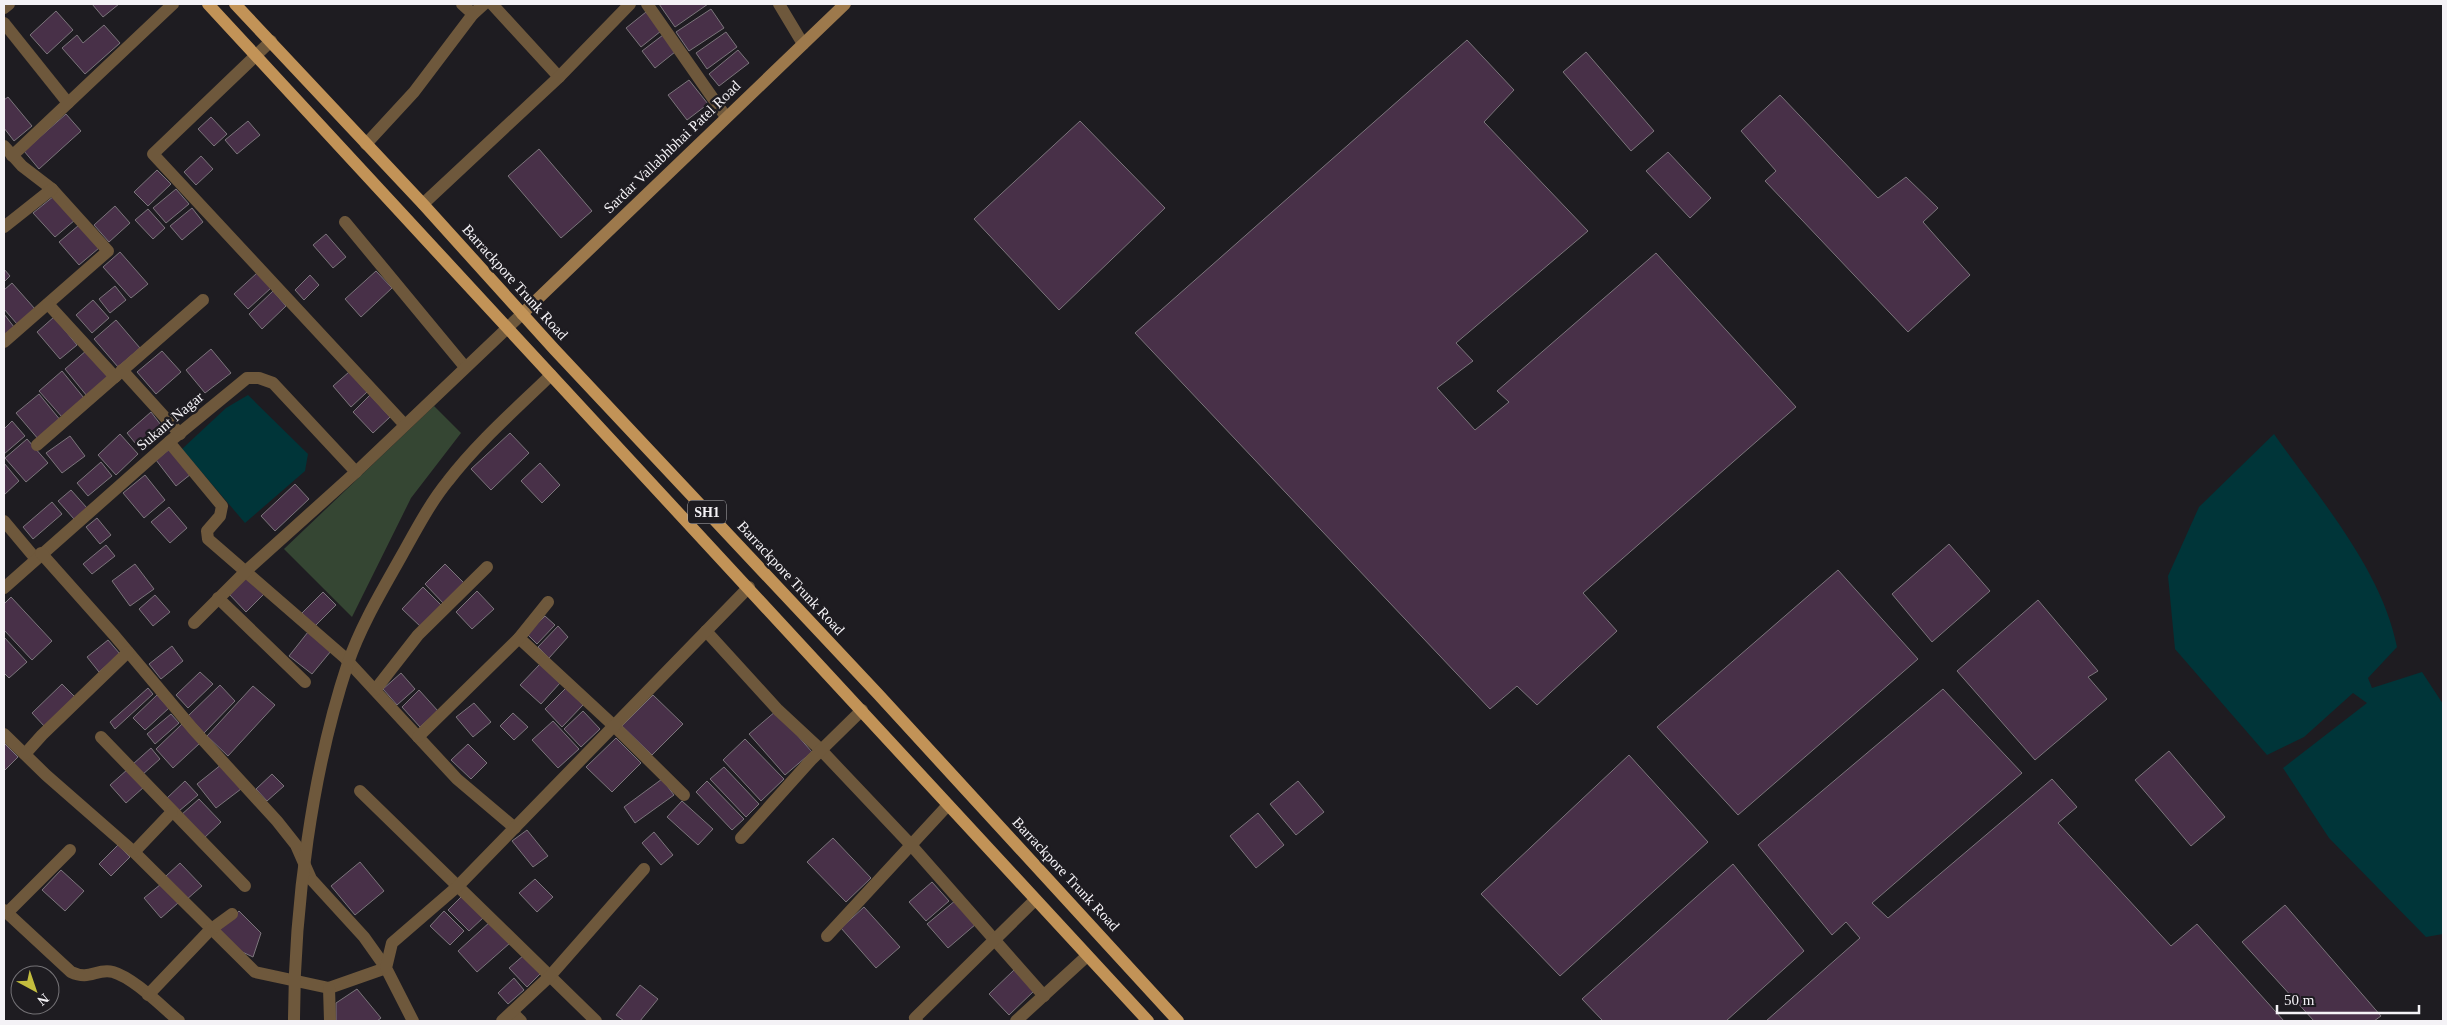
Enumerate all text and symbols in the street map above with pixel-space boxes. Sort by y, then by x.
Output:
street label: Sardar Vallabhbhai Patel Road [600,77,744,216]
street label: Barrackpore Trunk Road [459,221,571,343]
street label: Sukant Nagar [133,388,207,454]
road number: SH1 [688,501,726,524]
street label: Barrackpore Trunk Road [734,518,848,638]
street label: Barrackpore Trunk Road [1009,814,1123,934]
north arrow [10,965,60,1015]
scale bar [2277,982,2420,1014]
text: N [34,991,52,1009]
text: 50 m [2284,992,2315,1008]

